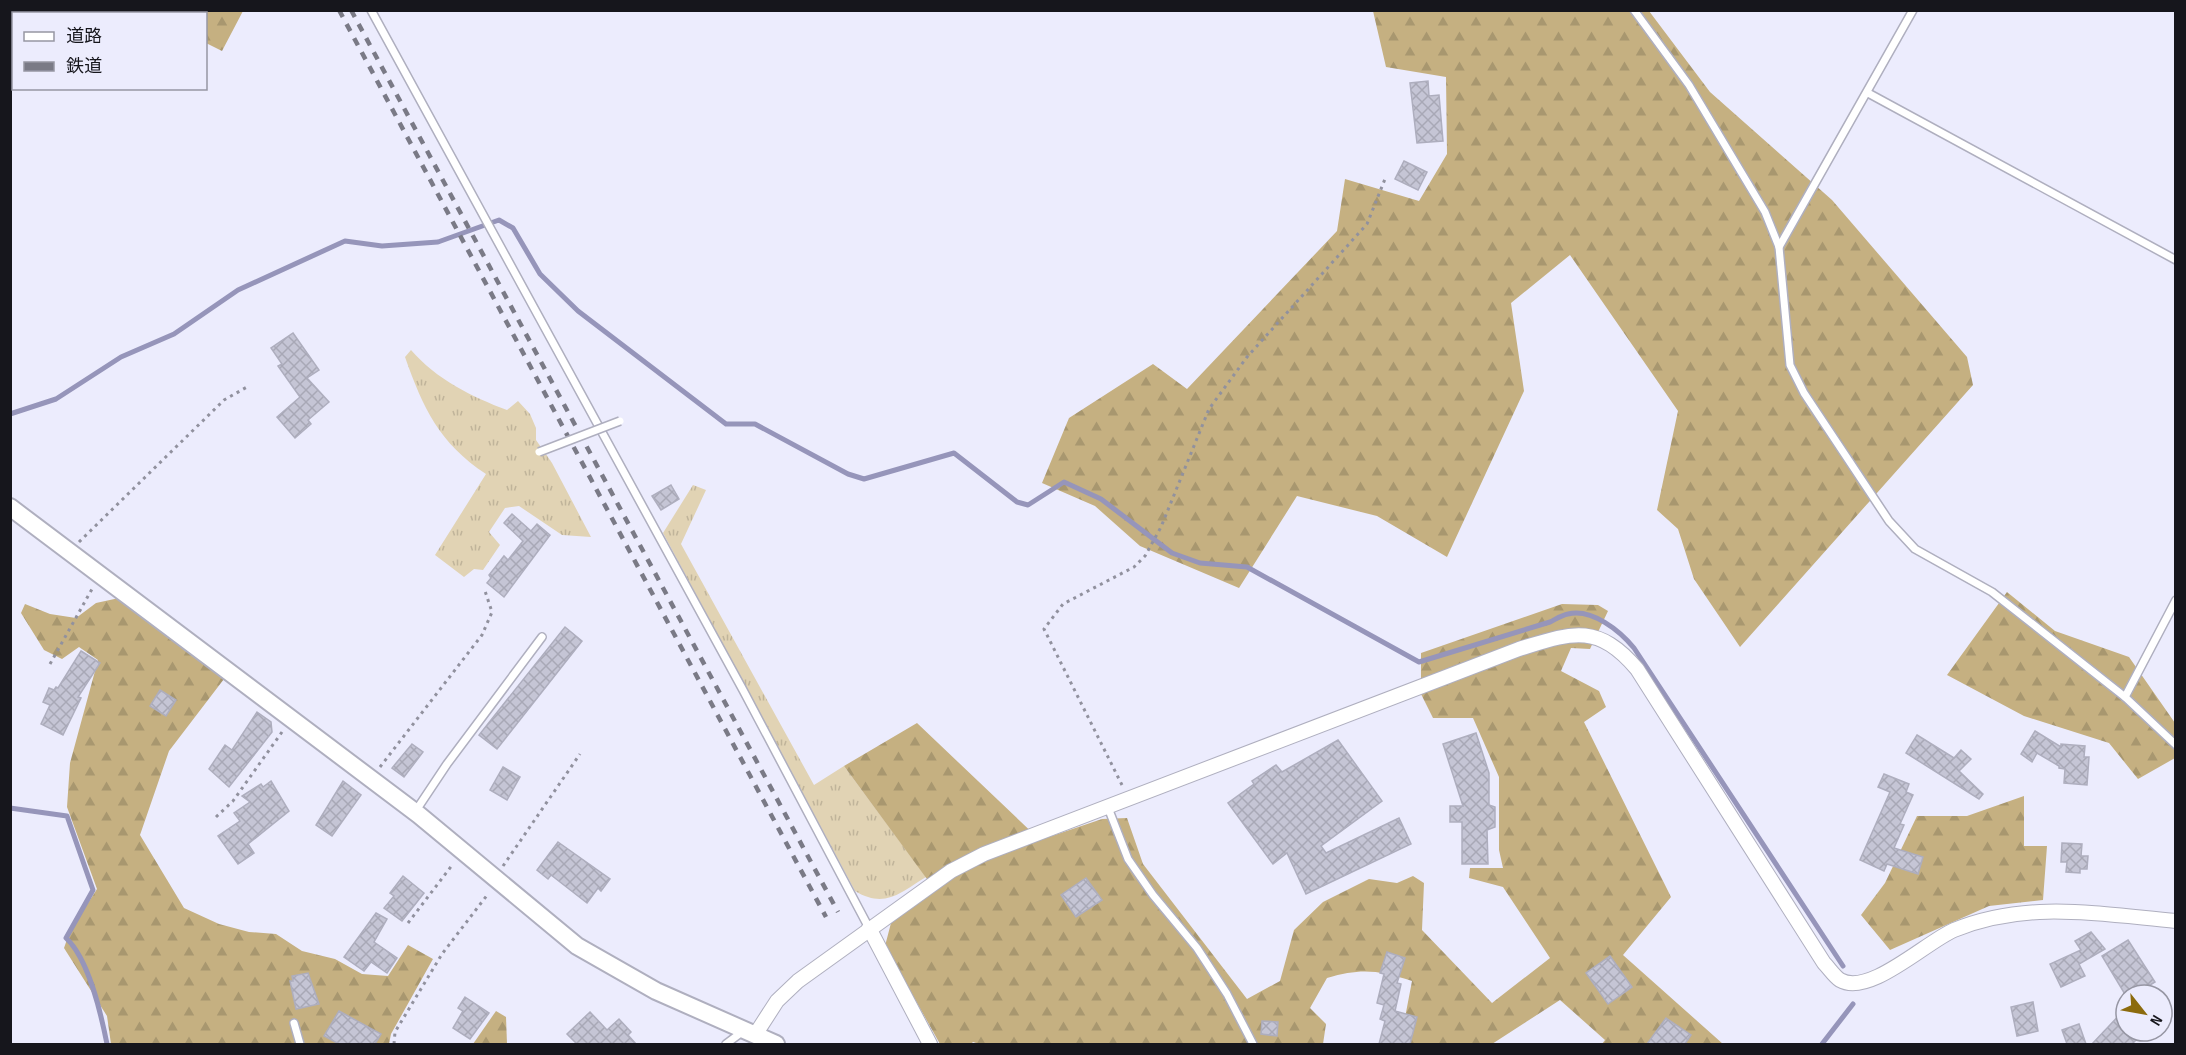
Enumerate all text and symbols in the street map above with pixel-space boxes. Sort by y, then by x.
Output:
legend [12,12,207,90]
text: 道路 [66,26,102,47]
text: 鉄道 [66,56,102,77]
north arrow [2114,983,2174,1043]
text: N [2145,1011,2166,1029]

